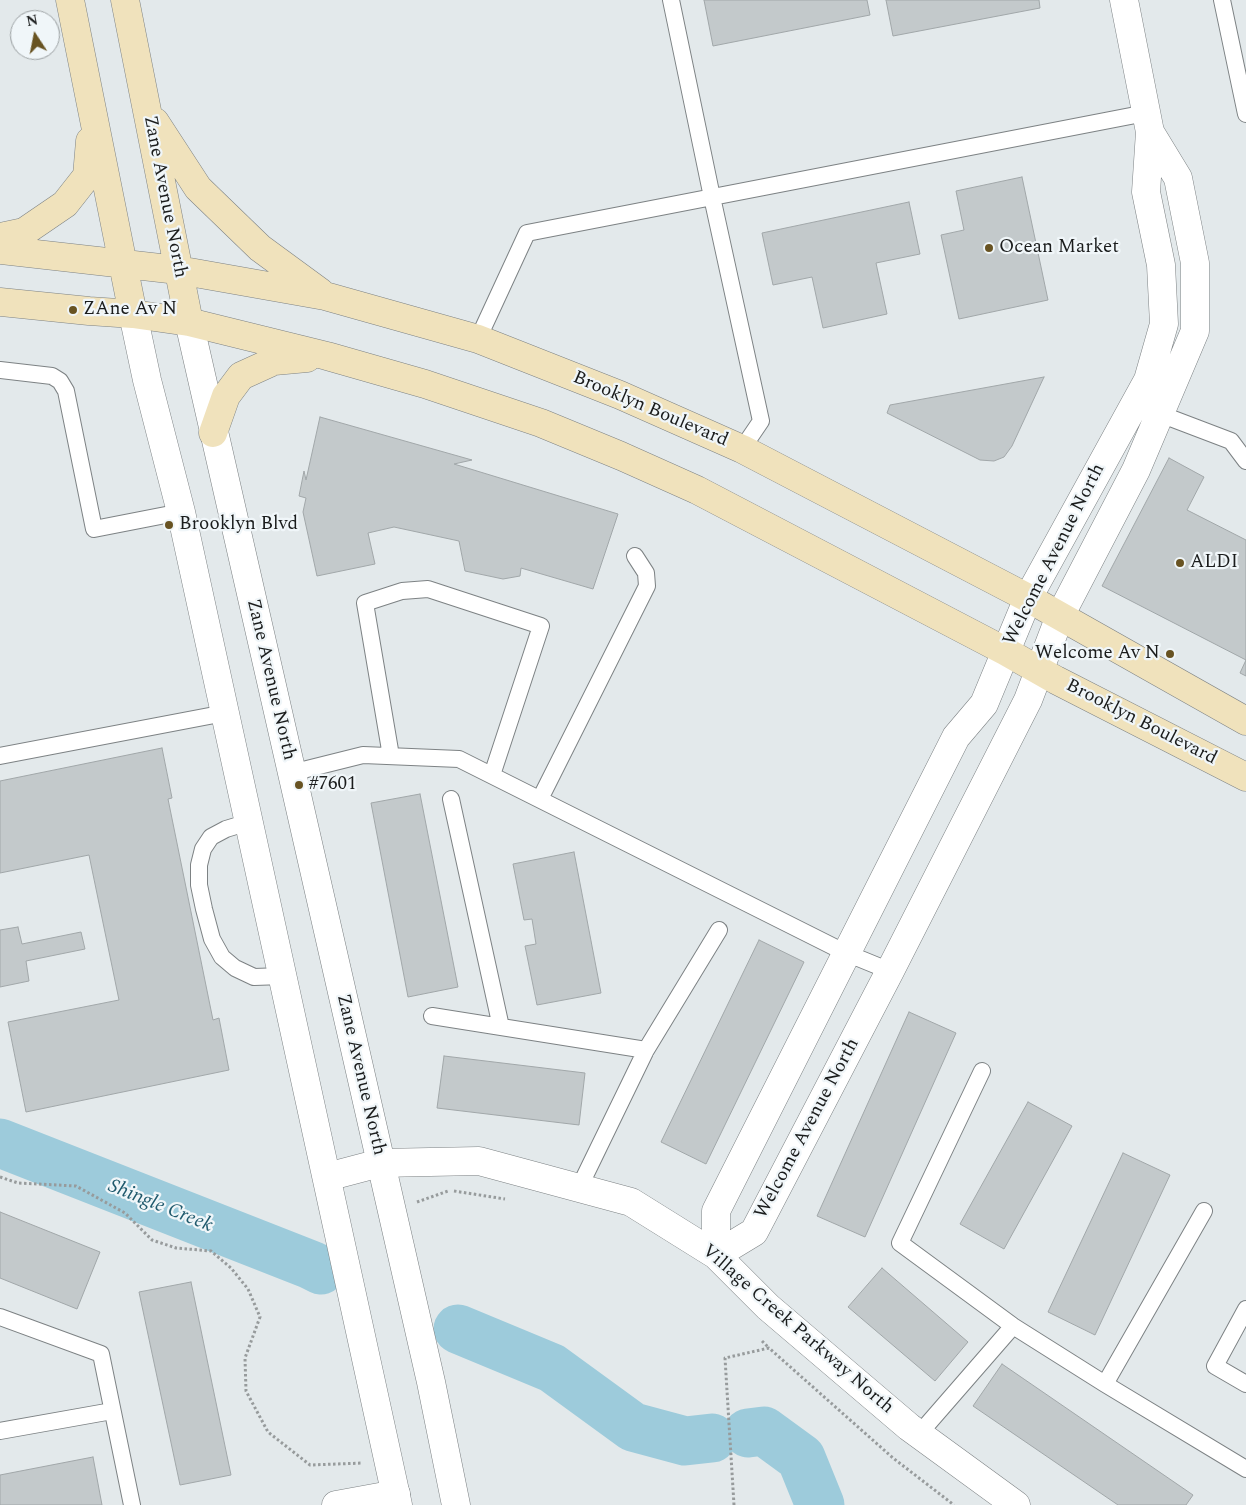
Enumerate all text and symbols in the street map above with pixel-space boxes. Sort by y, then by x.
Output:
text: N [25,9,40,32]
north arrow [10,10,60,60]
street label: Zane Avenue North [137,114,191,280]
place label: Ocean Market [999,237,1119,259]
marker: Ocean Market [983,242,995,254]
place label: ZAne Av N [83,299,177,321]
marker: ZAne Av N [67,304,79,316]
street label: Brooklyn Boulevard [569,367,731,453]
street label: Welcome Avenue North [999,460,1111,650]
place label: Brooklyn Blvd [179,514,298,536]
marker: Brooklyn Blvd [163,519,175,531]
place label: ALDI [1190,552,1238,574]
marker: ALDI [1174,557,1186,569]
street label: Zane Avenue North [240,597,300,763]
place label: Welcome Av N [1035,643,1160,665]
marker: Welcome Av N [1164,648,1176,660]
street label: Brooklyn Boulevard [1062,675,1220,771]
place label: #7601 [309,774,356,796]
marker: #7601 [293,779,305,791]
street label: Zane Avenue North [330,992,390,1158]
street label: Welcome Avenue North [751,1035,865,1223]
water label: Shingle Creek [104,1175,216,1239]
street label: Village Creek Parkway North [696,1240,898,1420]

